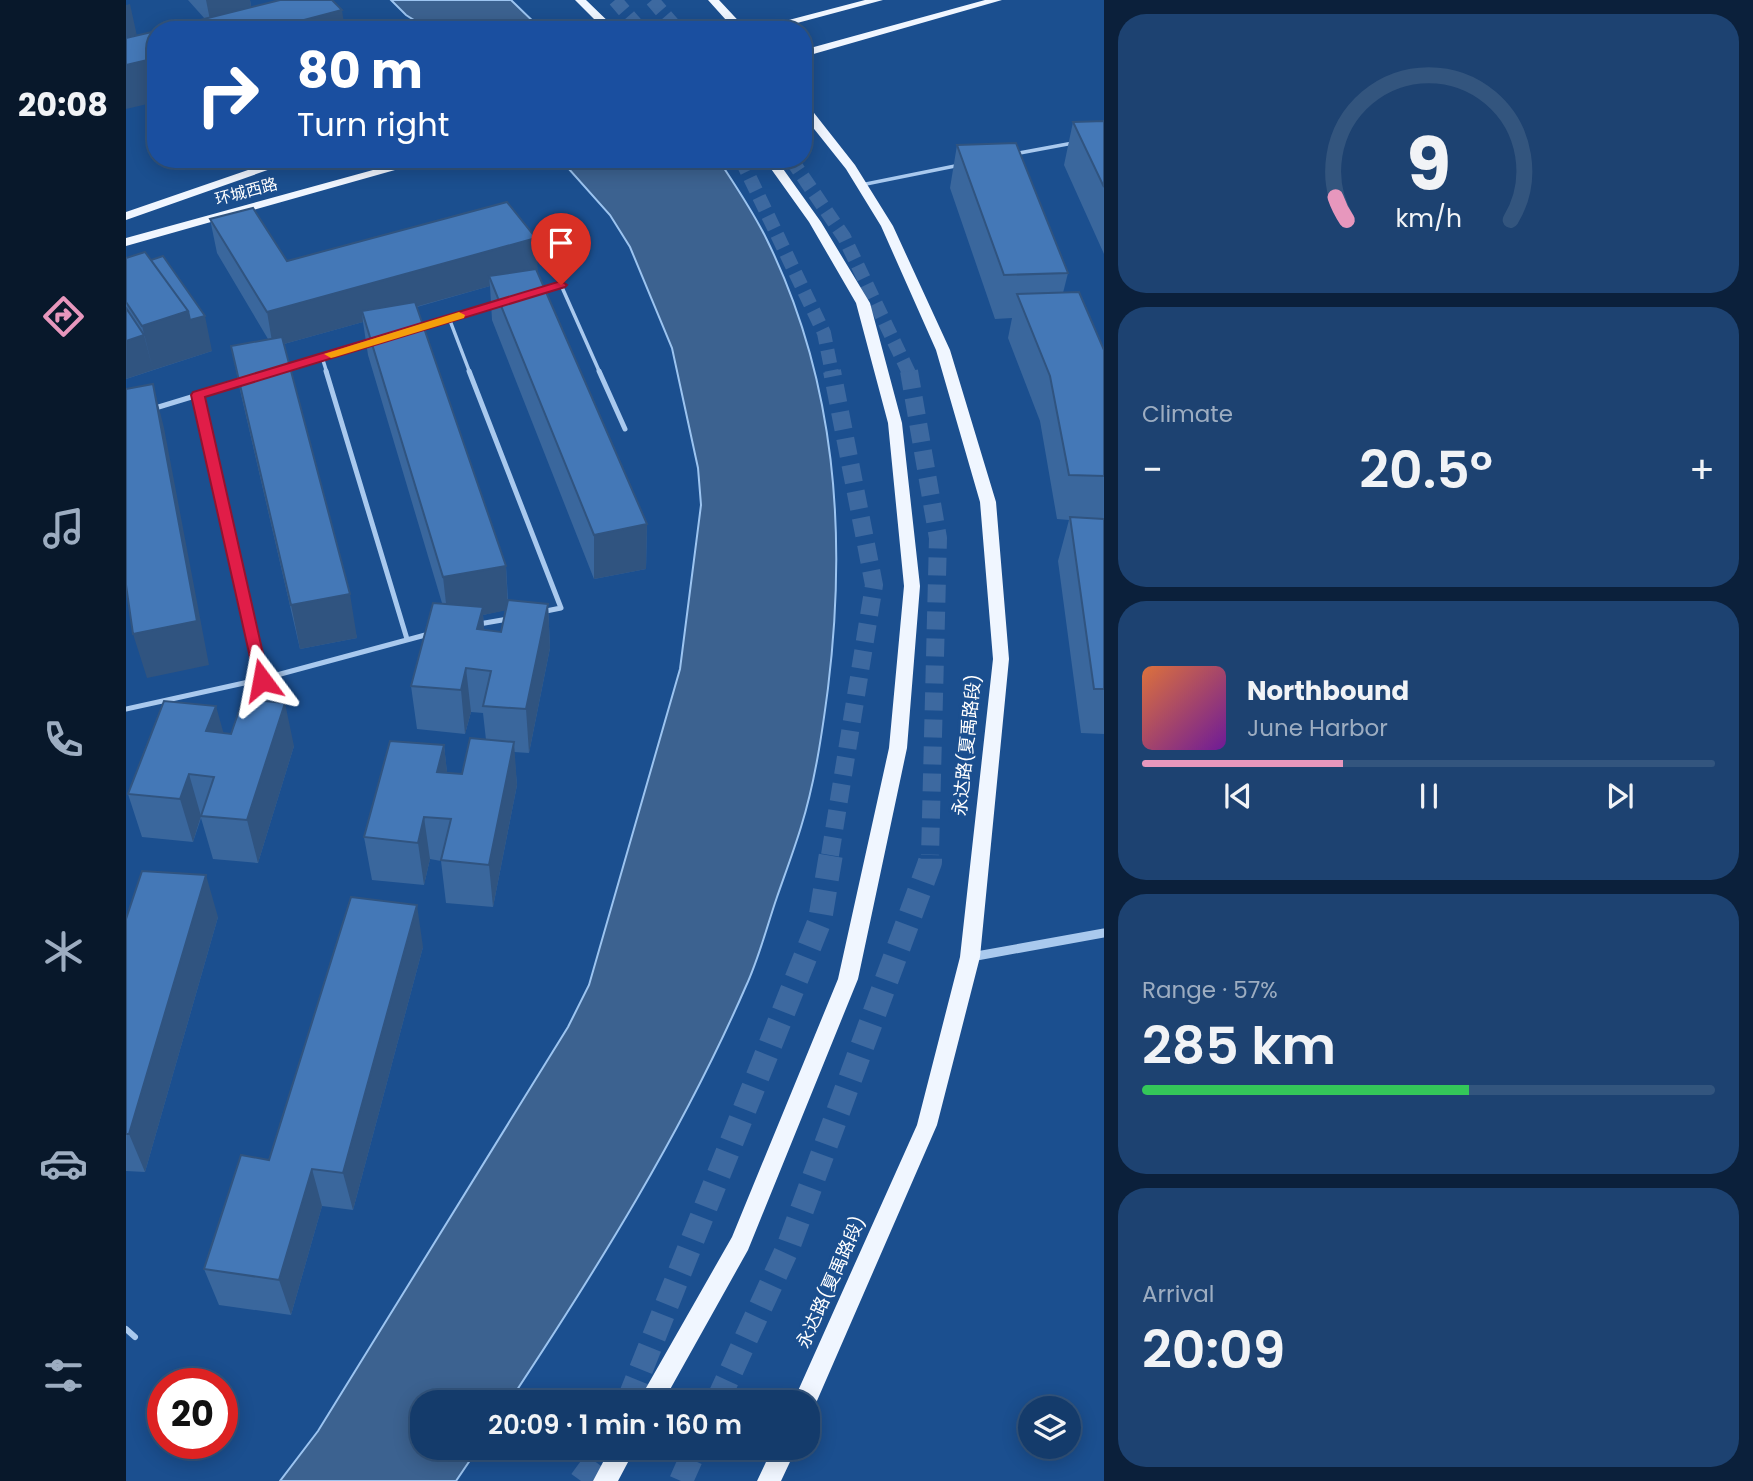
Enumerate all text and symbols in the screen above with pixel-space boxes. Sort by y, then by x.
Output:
text: 80 m [297,37,423,105]
icon: right [182,49,273,140]
text: 20:08 [18,82,108,127]
text: Turn right [297,102,449,147]
text: 9 [1406,114,1451,215]
street label: 环城西路 [212,172,280,211]
text: km/h [1395,201,1462,236]
pin [531,213,591,285]
icon: arrive [542,224,580,262]
icon: directions [39,292,88,341]
text: Climate [1142,398,1233,430]
text: 20.5° [1359,433,1493,506]
text: − [1142,443,1163,496]
text: + [1689,443,1715,496]
icon: music [39,504,88,553]
position arrow [225,643,299,717]
street label: 永达路(夏禹路段) [947,673,986,817]
text: Northbound [1247,673,1409,709]
text: June Harbor [1247,712,1388,744]
icon: phone [39,715,88,764]
icon: previous [1219,777,1257,815]
icon: pause [1410,777,1448,815]
icon: next [1601,777,1639,815]
icon: climate [39,927,88,976]
text: Range · 57% [1142,974,1278,1006]
text: 285 km [1142,1009,1336,1082]
icon: car [39,1139,88,1188]
street label: 永达路(夏禹路段) [790,1212,871,1352]
text: Arrival [1142,1278,1214,1310]
text: 20:09 [1142,1313,1285,1386]
icon: filters [39,1351,88,1400]
speed limit sign: 20 [147,1368,238,1459]
map controls [1018,1396,1081,1459]
button: layers [1018,1396,1081,1459]
text: 20:09 · 1 min · 160 m [488,1407,742,1443]

